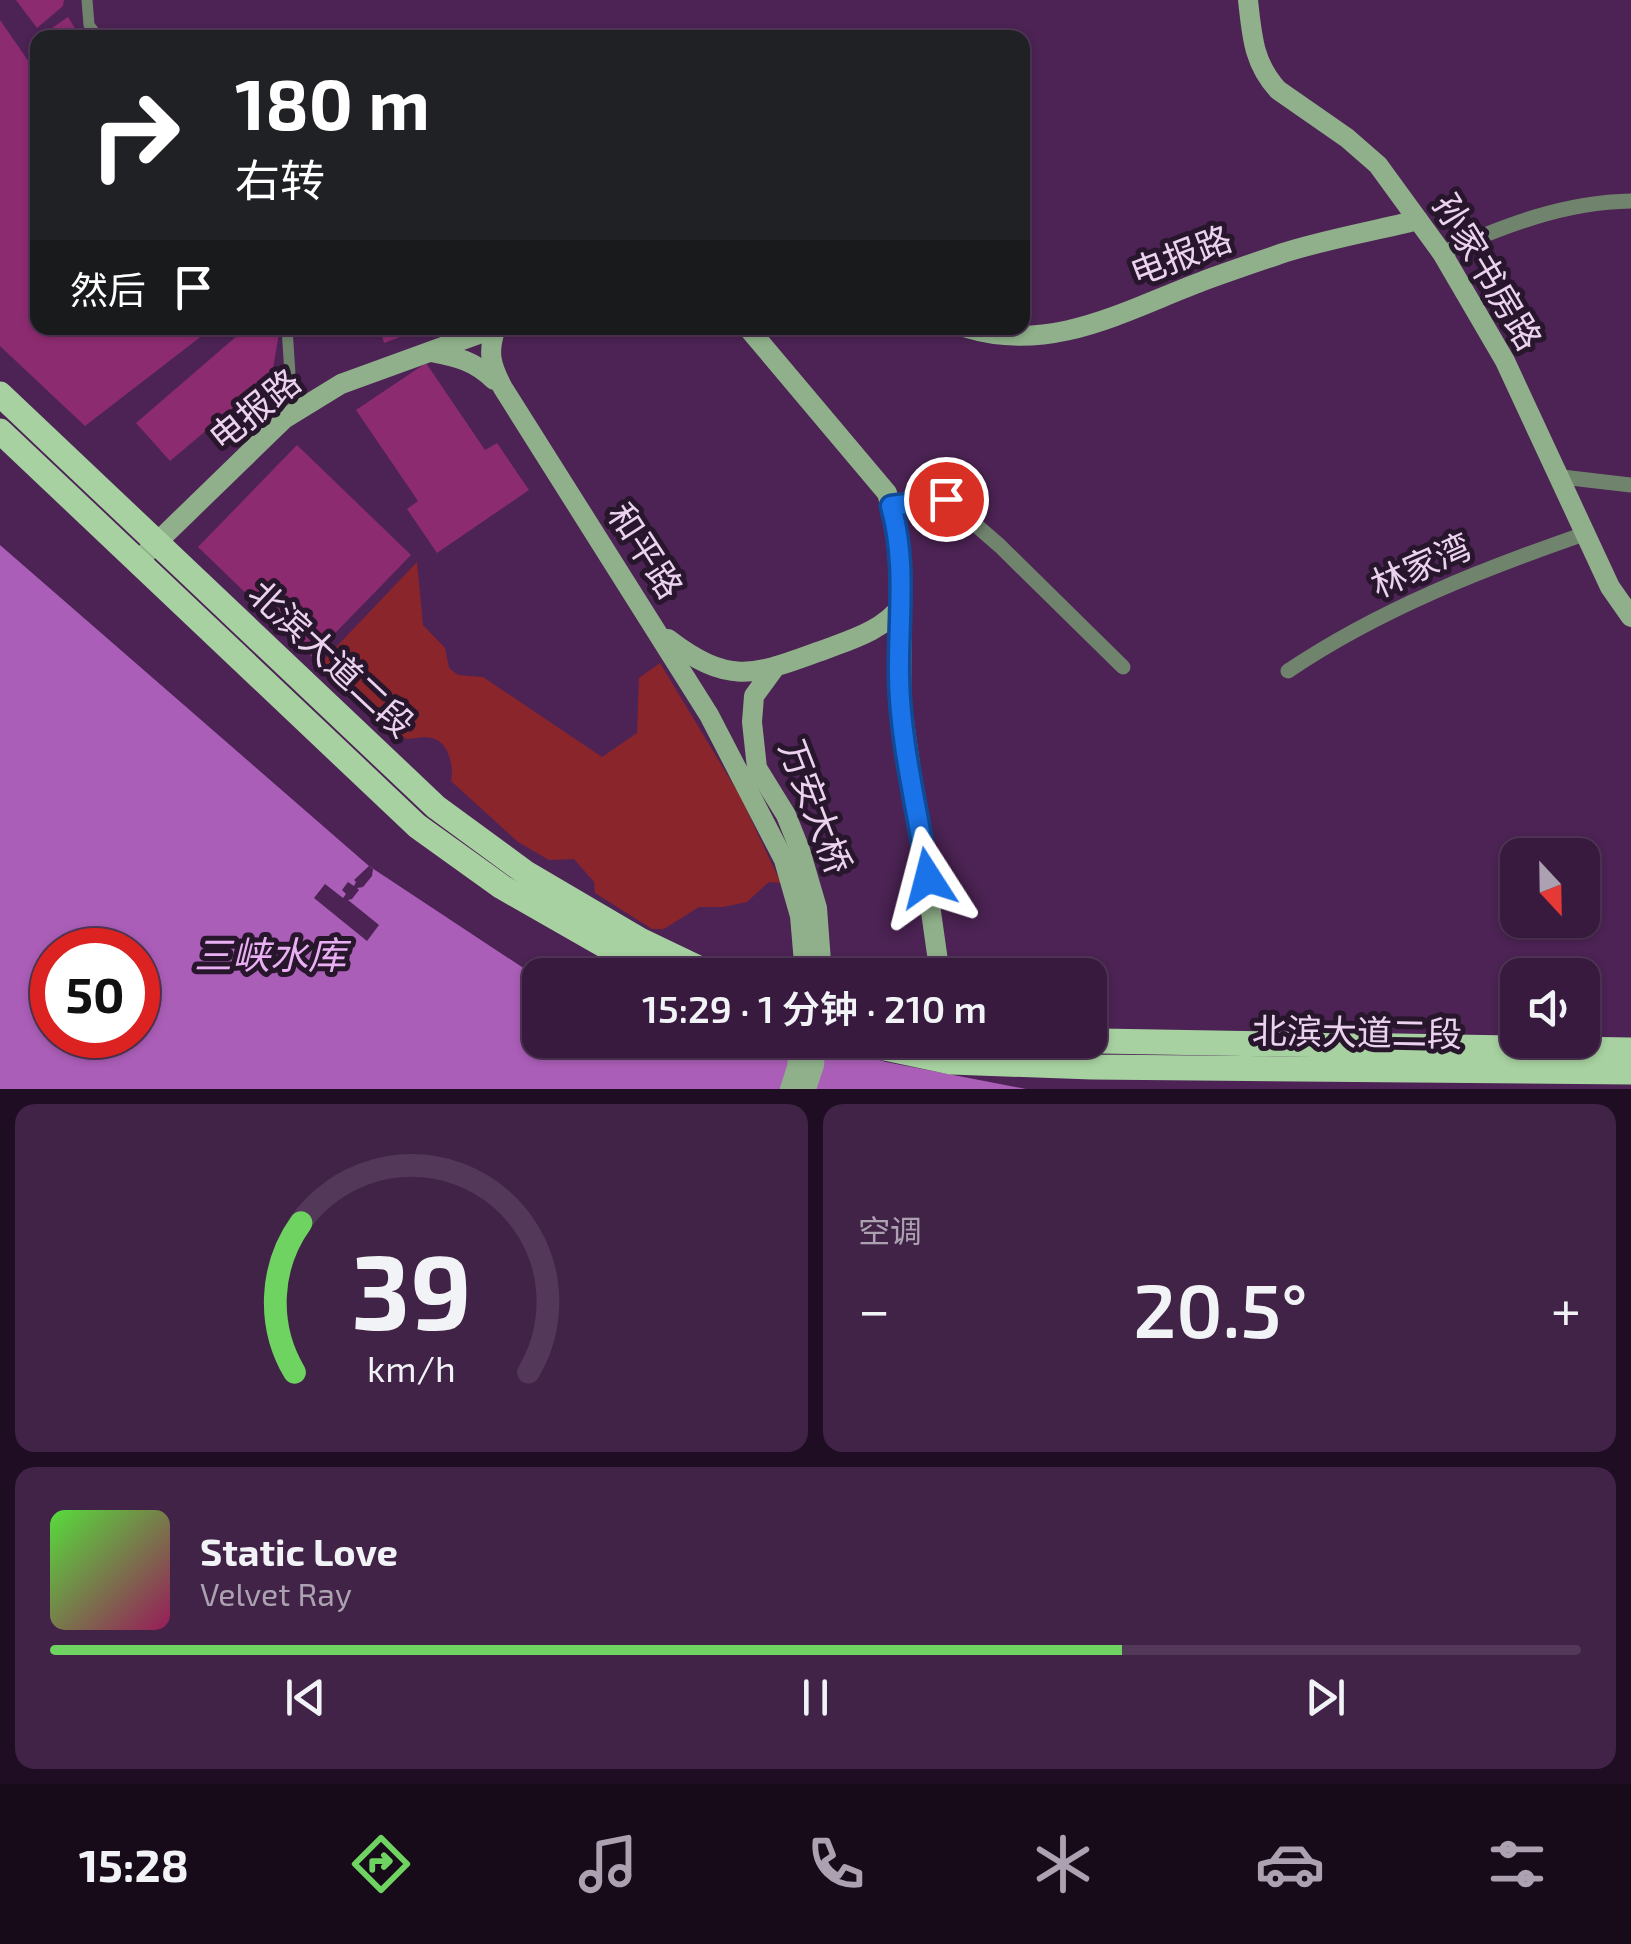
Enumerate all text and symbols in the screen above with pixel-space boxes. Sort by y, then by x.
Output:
text: 180 m [235,60,430,144]
icon: right [70,70,200,200]
text: 右转 [235,152,325,206]
street label: 孙家书房路 [1426,185,1552,357]
street label: 电报路 [1124,216,1237,293]
icon: arrive [166,260,221,315]
text: 然后 [70,266,146,312]
street label: 电报路 [200,359,308,458]
pin [904,457,989,542]
icon: arrive [919,472,974,527]
street label: 和平路 [600,494,693,605]
street label: 林家湾 [1364,524,1477,605]
street label: 北滨大道二段 [241,571,423,745]
street label: 万安大桥 [772,733,862,879]
position arrow [876,826,980,930]
north arrow [1500,838,1600,938]
map controls [1500,838,1600,1058]
speed limit sign: 50 [30,928,160,1058]
water label: 三峡水库 [194,931,352,977]
button: sound [1500,958,1600,1058]
text: 15:29 · 1 分钟 · 210 m [642,985,987,1031]
street label: 北滨大道二段 [1252,1008,1462,1054]
text: 空调 [858,1211,922,1249]
text: 39 [351,1226,472,1351]
text: 20.5° [1133,1263,1308,1353]
text: − [858,1275,890,1341]
text: + [1551,1275,1581,1341]
text: km/h [367,1346,456,1389]
text: Static Love [200,1528,398,1574]
text: Velvet Ray [200,1574,352,1612]
icon: previous [278,1670,333,1725]
icon: pause [788,1670,843,1725]
icon: next [1298,1670,1353,1725]
icon: directions [346,1829,416,1899]
icon: music [573,1829,643,1899]
icon: phone [801,1829,871,1899]
icon: climate [1028,1829,1098,1899]
icon: car [1255,1829,1325,1899]
icon: filters [1482,1829,1552,1899]
text: 15:28 [79,1837,189,1891]

